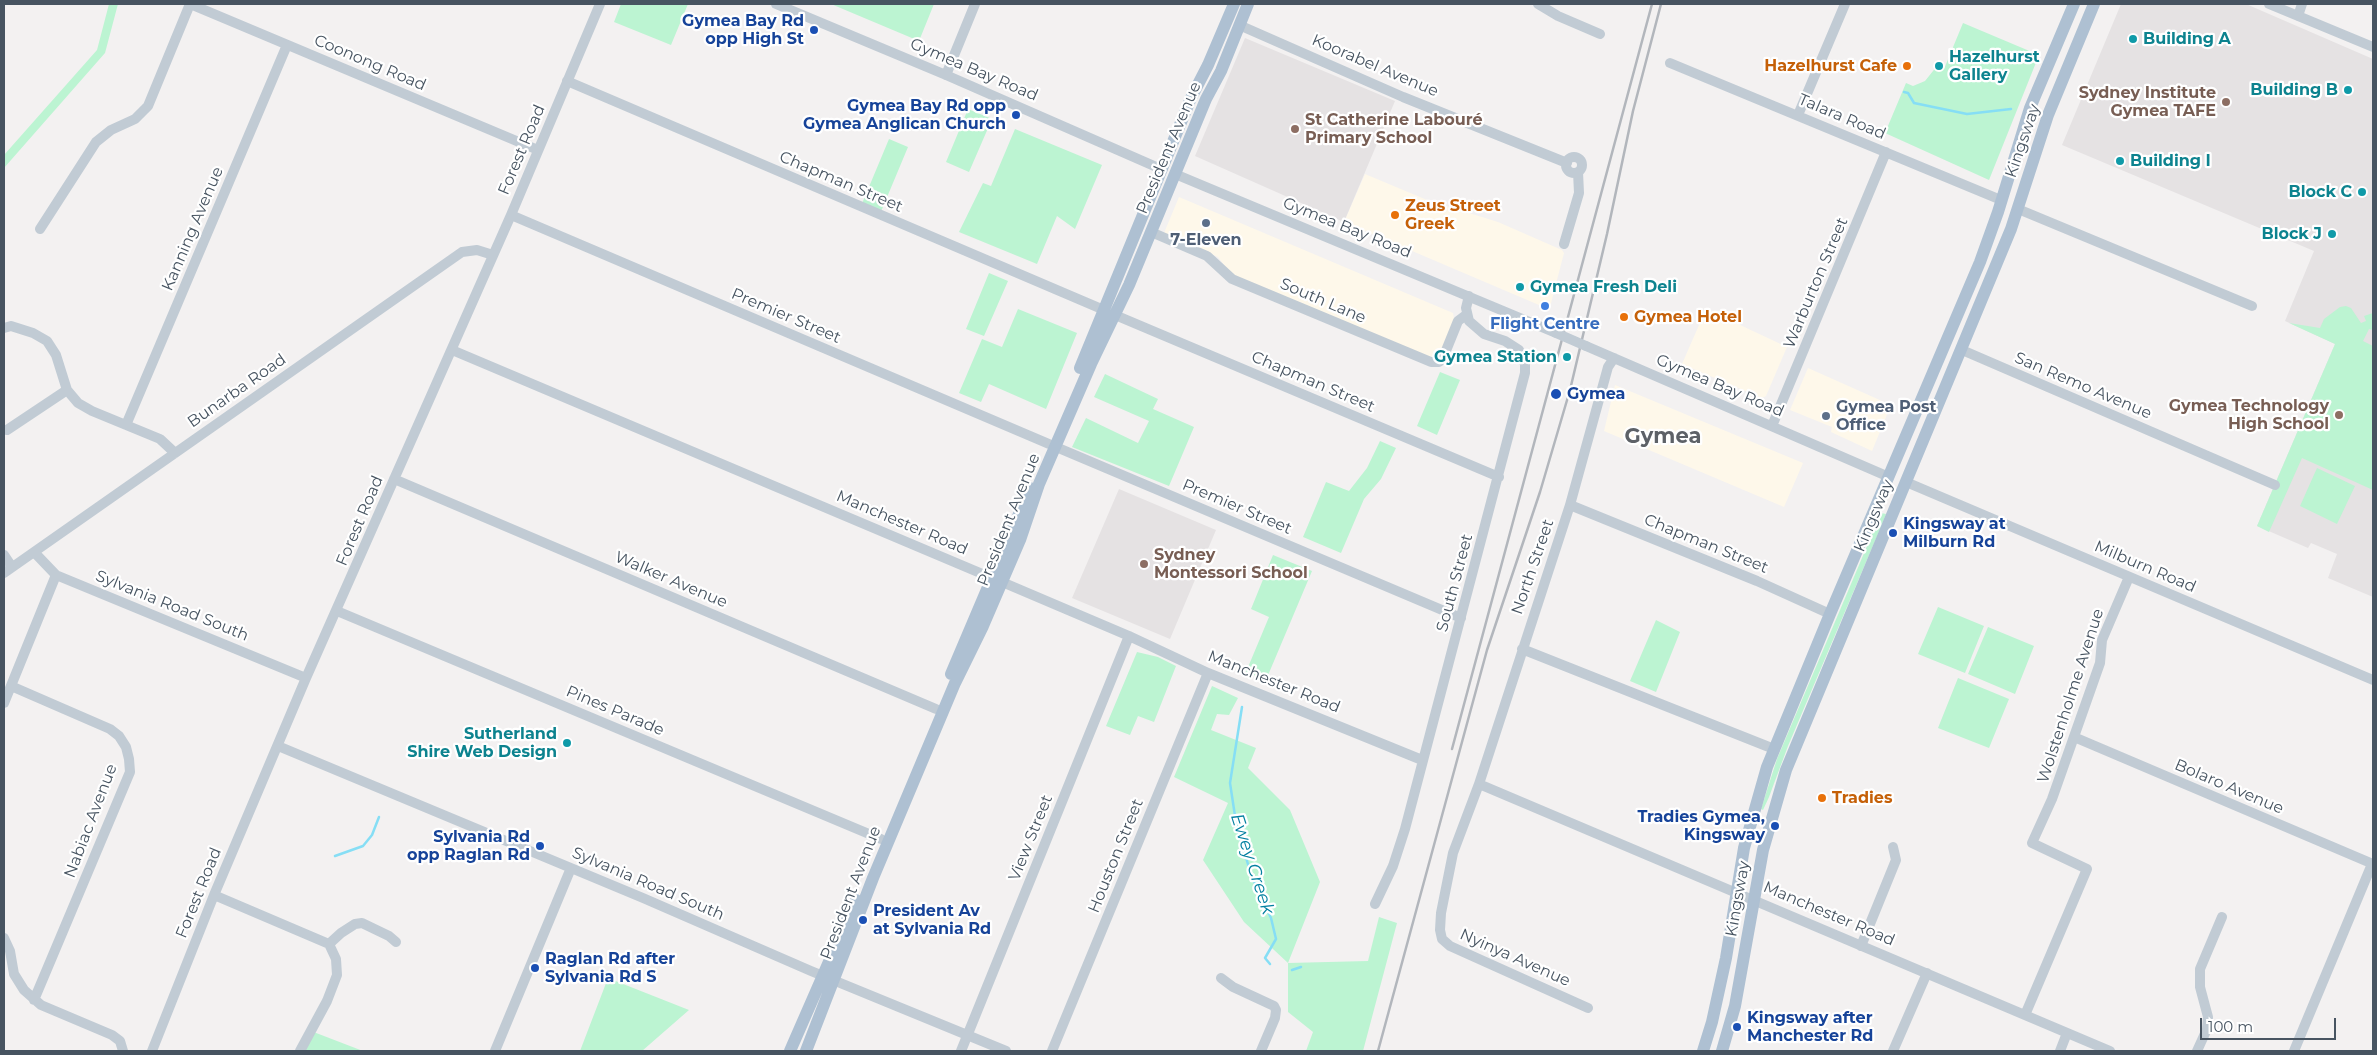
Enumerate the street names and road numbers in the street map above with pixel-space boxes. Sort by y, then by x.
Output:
street label: Coonong Road [311,31,429,95]
street label: Koorabel Avenue [1309,31,1441,101]
street label: Gymea Bay Road [907,34,1041,106]
street label: President Avenue [1133,79,1205,217]
street label: Talara Road [1795,90,1889,144]
street label: Forest Road [494,102,550,198]
street label: Kingsway [2001,102,2045,180]
street label: Chapman Street [776,147,906,217]
street label: Kanning Avenue [158,164,228,294]
street label: Gymea Bay Road [1280,193,1414,263]
street label: Warburton Street [1780,215,1852,351]
street label: South Lane [1277,274,1369,328]
street label: Premier Street [728,284,844,348]
street label: Chapman Street [1248,347,1378,417]
street label: San Remo Avenue [2012,348,2154,424]
street label: Bunarba Road [184,350,290,432]
street label: Gymea Bay Road [1653,350,1787,422]
street label: President Avenue [974,451,1044,589]
street label: Forest Road [332,473,388,569]
street label: Premier Street [1179,475,1295,539]
street label: Kingsway [1850,477,1898,555]
street label: Manchester Road [833,487,971,559]
street label: Chapman Street [1641,510,1771,578]
street label: North Street [1508,517,1558,617]
street label: South Street [1433,532,1477,634]
street label: Milburn Road [2091,537,2199,597]
street label: Walker Avenue [612,548,730,612]
street label: Sylvania Road South [93,567,251,645]
street label: Wolstenholme Avenue [2034,606,2108,786]
street label: Manchester Road [1205,647,1343,717]
street label: Pines Parade [563,682,667,740]
street label: Bolaro Avenue [2172,755,2286,819]
street label: Nabiac Avenue [60,761,122,881]
street label: View Street [1005,792,1057,884]
street label: Houston Street [1084,796,1148,916]
street label: President Avenue [817,824,885,962]
street label: Sylvania Road South [569,843,727,925]
street label: Forest Road [172,845,226,941]
street label: Kingsway [1722,860,1754,938]
street label: Manchester Road [1760,878,1898,950]
street label: Nyinya Avenue [1457,925,1573,991]

